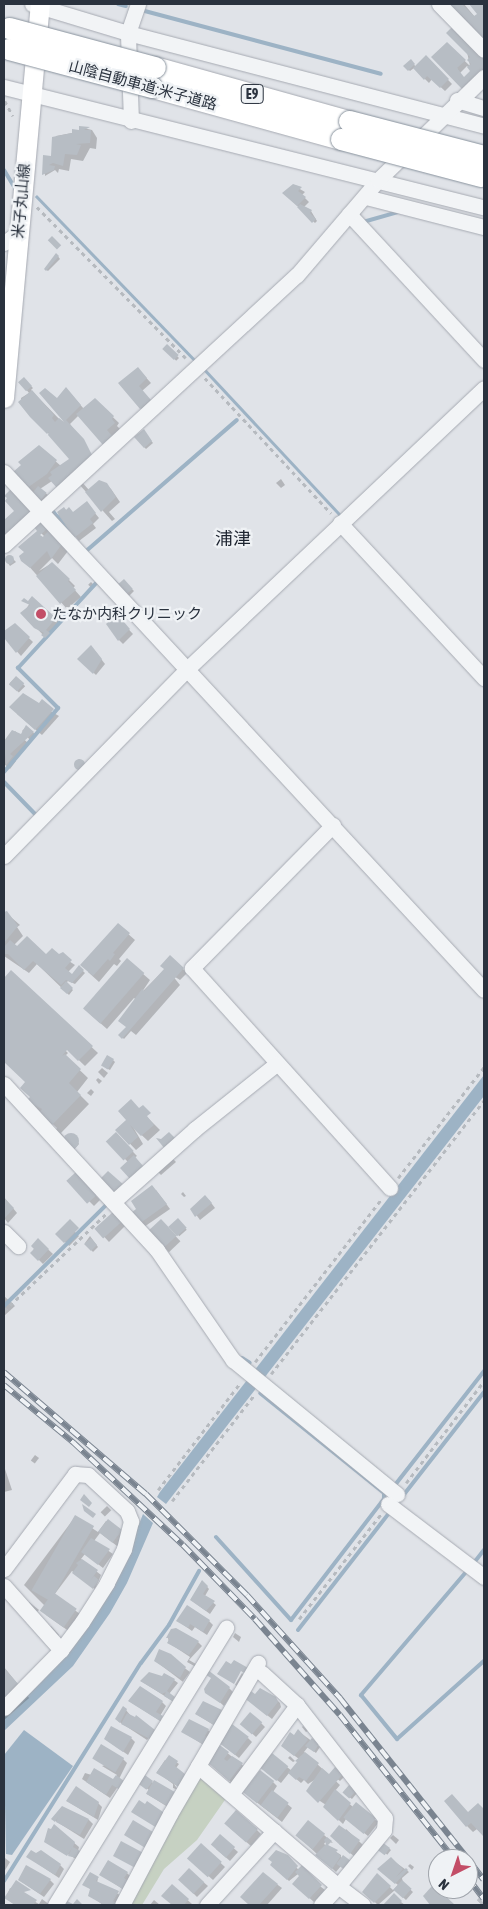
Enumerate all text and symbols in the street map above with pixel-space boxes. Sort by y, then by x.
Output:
street label: 山陰自動車道;米子道路 [67,57,219,113]
road number: E9 [240,82,264,106]
street label: 米子丸山線 [9,163,33,239]
district label: 浦津 [215,528,251,550]
place label: たなか内科クリニック [52,605,202,623]
marker: たなか内科クリニック [34,607,48,621]
north arrow [428,1849,478,1899]
text: N [435,1876,452,1893]

